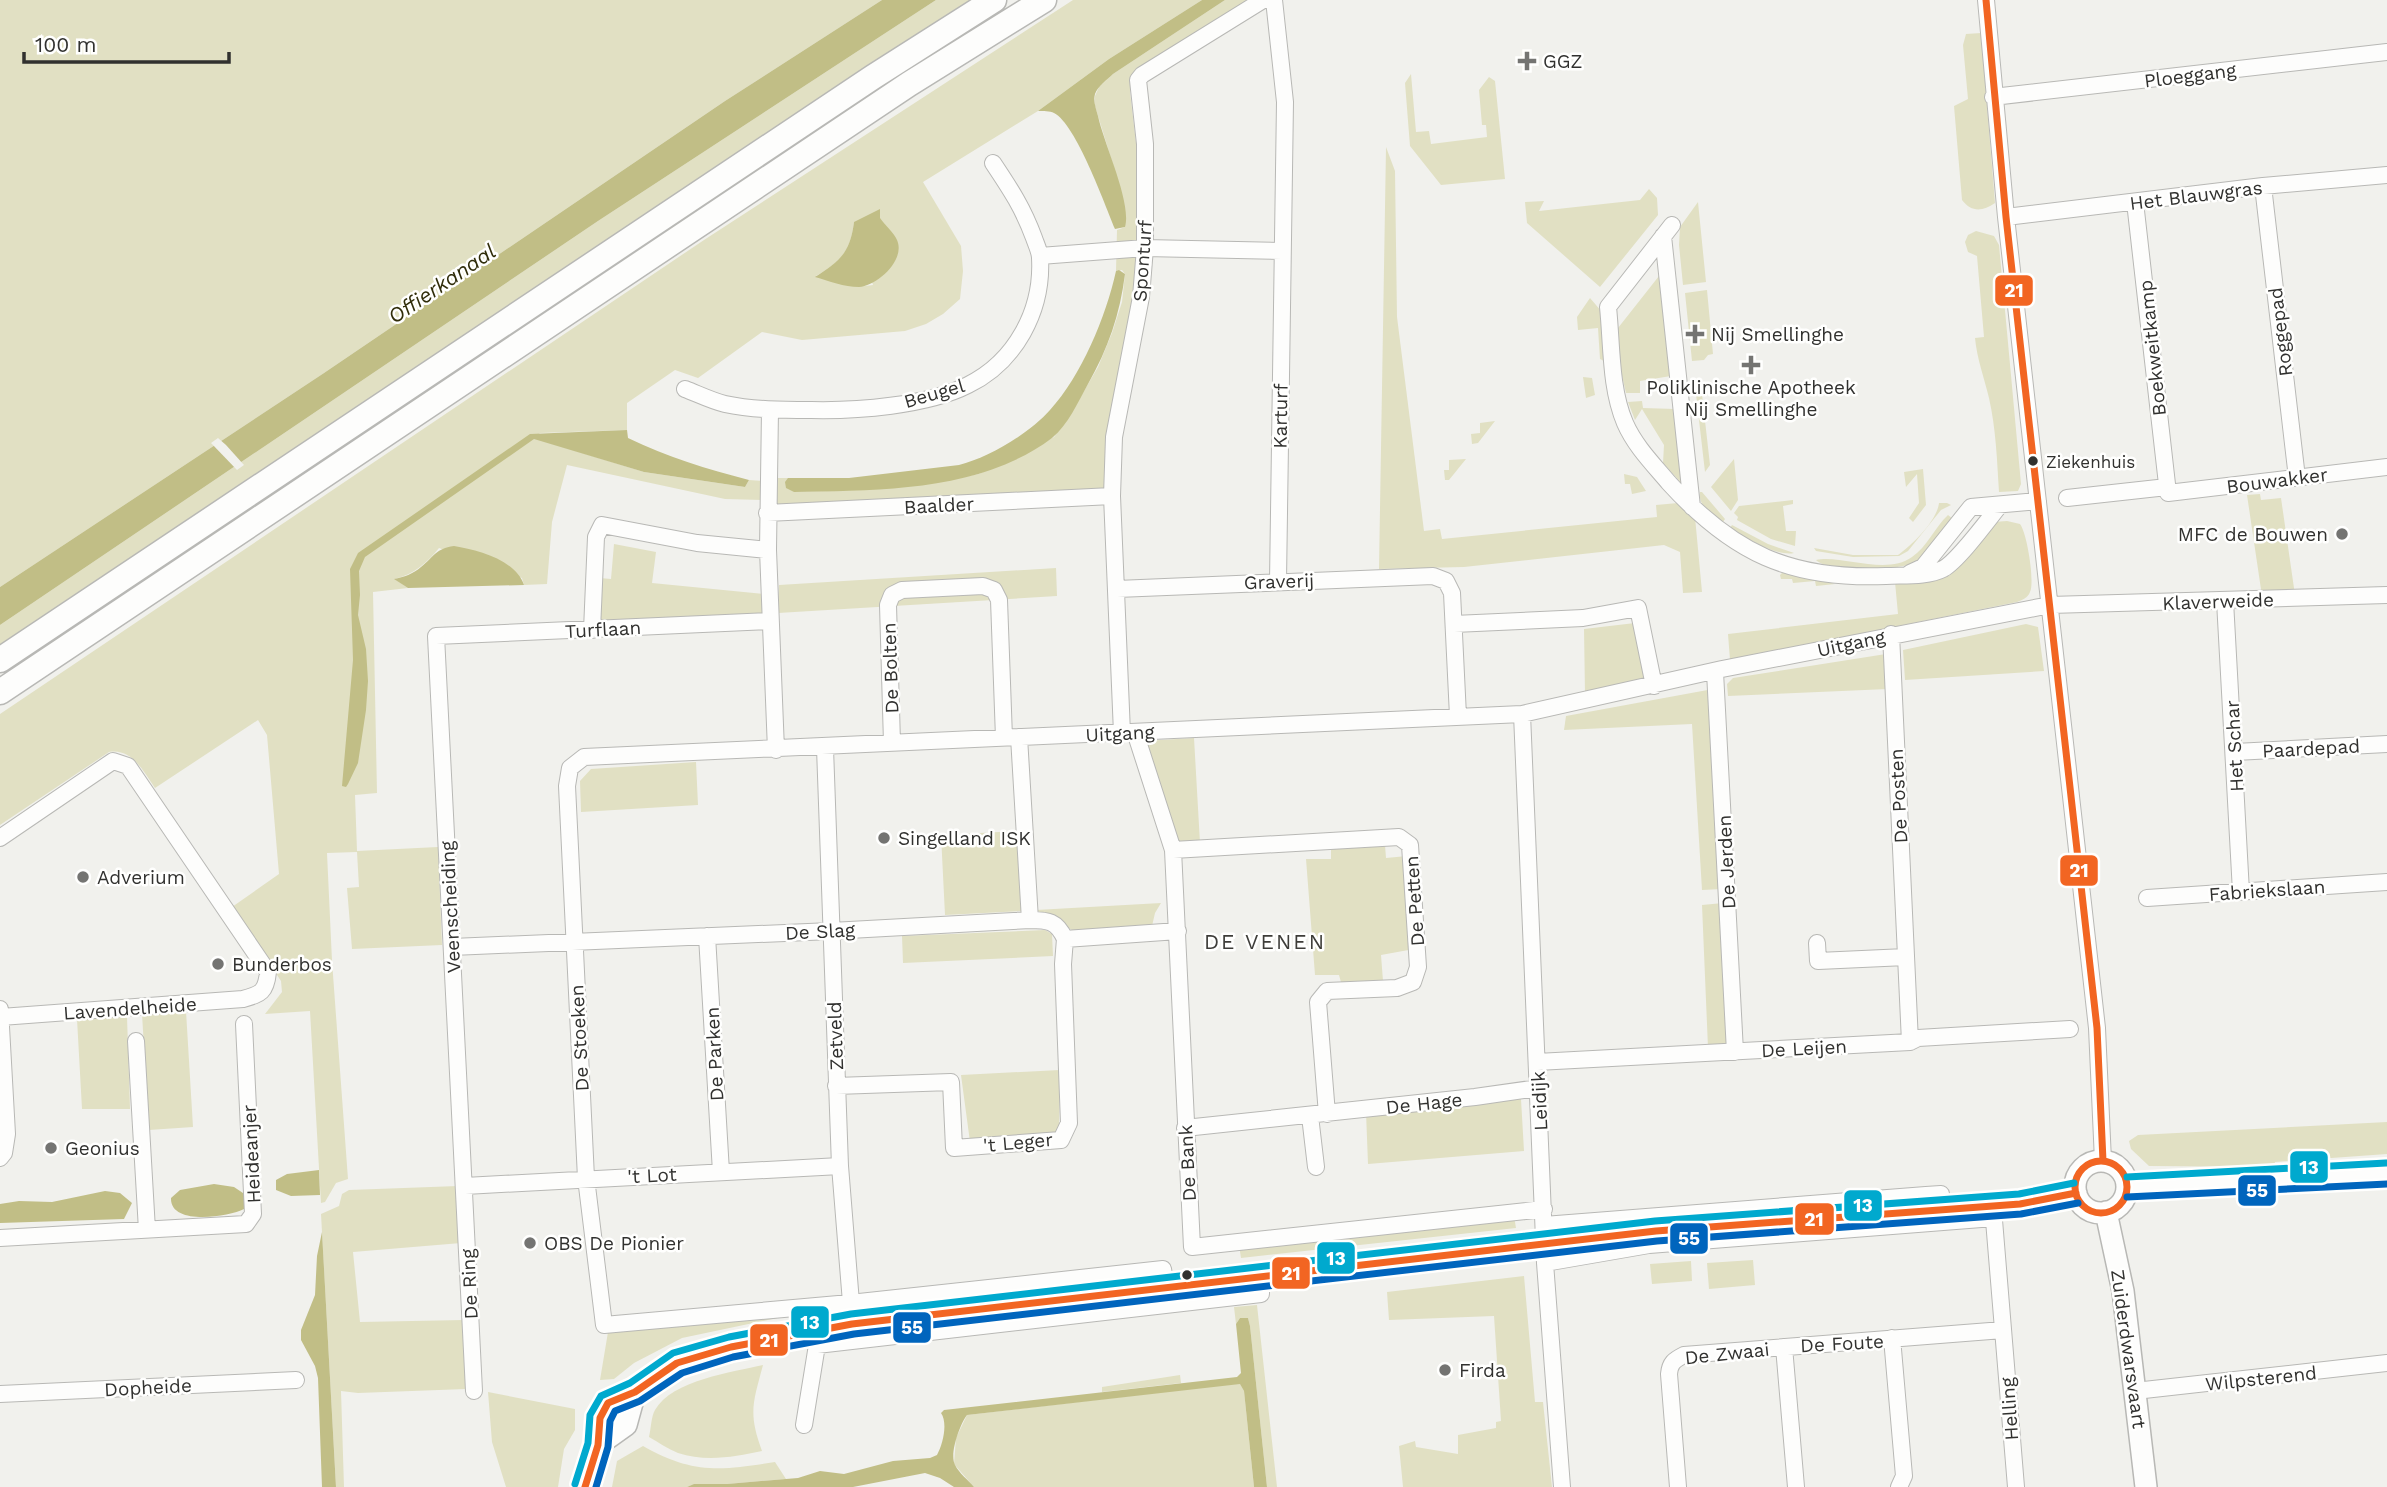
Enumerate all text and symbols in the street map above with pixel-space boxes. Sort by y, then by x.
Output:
scale bar [24,21,229,65]
text: 100 m [35,32,97,57]
place label: GGZ [1543,50,1582,73]
marker: GGZ [1517,51,1537,71]
street label: Ploeggang [2143,58,2238,93]
street label: Het Blauwgras [2128,176,2264,215]
street label: Sponturf [1128,219,1157,303]
water label: Offierkanaal [383,238,500,329]
line badge: 21 [1994,274,2034,307]
text: 21 [2004,279,2024,302]
street label: Boekweitkamp [2134,279,2171,417]
street label: Roggepad [2264,286,2297,378]
place label: Nij Smellinghe [1711,323,1844,346]
marker: Nij Smellinghe [1685,324,1705,344]
marker: Poliklinische Apotheek Nij Smellinghe [1743,357,1759,373]
street label: Beugel [901,374,967,413]
place label: Poliklinische Apotheek Nij Smellinghe [1646,376,1856,421]
street label: Karturf [1268,383,1293,449]
place label: Ziekenhuis [2046,452,2135,472]
marker: Ziekenhuis [2026,454,2040,468]
street label: Bouwakker [2225,463,2329,498]
street label: Baalder [903,492,975,519]
place label: MFC de Bouwen [2178,523,2328,546]
marker: MFC de Bouwen [2334,526,2350,542]
street label: Graverij [1243,569,1315,594]
street label: Klaverweide [2162,588,2274,615]
street label: Turflaan [564,616,642,643]
street label: De Bolten [877,622,904,714]
street label: Uitgang [1815,625,1888,662]
street label: Het Schar [2221,699,2248,793]
street label: Uitgang [1085,720,1156,747]
street label: Paardepad [2261,734,2361,763]
street label: De Posten [1885,748,1912,844]
street label: De Jerden [1713,814,1740,910]
place label: Singelland ISK [898,827,1031,850]
marker: Singelland ISK [876,830,892,846]
street label: Veenscheiding [436,839,465,974]
line badge: 21 [2059,854,2099,887]
street label: De Petten [1400,855,1429,947]
text: 21 [2069,859,2089,882]
place label: Adverium [97,866,185,889]
marker: Adverium [75,869,91,885]
street label: Fabriekslaan [2208,875,2326,906]
street label: De Slag [784,918,856,945]
district label: DE VENEN [1204,929,1326,954]
place label: Bunderbos [232,953,332,976]
marker: Bunderbos [210,956,226,972]
street label: De Stoeken [565,984,594,1092]
street label: Lavendelheide [63,992,198,1025]
street label: Zetveld [823,1001,848,1071]
street label: De Parken [701,1006,728,1102]
street label: De Leijen [1760,1035,1848,1062]
street label: Leidijk [1526,1070,1553,1131]
street label: De Hage [1385,1088,1463,1119]
street label: Heideanjer [237,1104,266,1204]
street label: De Bank [1174,1124,1201,1202]
street label: 't Leger [982,1128,1054,1157]
place label: Geonius [65,1137,140,1160]
marker: Geonius [43,1140,59,1156]
line badge: 13 [2289,1150,2329,1184]
text: 13 [2299,1156,2319,1179]
street label: 't Lot [627,1163,677,1188]
line badge: 55 [2237,1174,2277,1207]
text: 55 [2246,1179,2268,1202]
line badge: 13 [1843,1189,1883,1222]
text: 13 [1853,1194,1873,1217]
line badge: 21 [1794,1202,1835,1236]
text: 21 [1804,1208,1824,1231]
line badge: 55 [1669,1222,1709,1255]
text: 55 [1678,1227,1700,1250]
place label: OBS De Pionier [544,1232,684,1255]
marker: OBS De Pionier [522,1235,538,1251]
line badge: 13 [1316,1241,1356,1275]
street label: De Ring [456,1247,483,1320]
text: 13 [1326,1247,1346,1270]
line badge: 21 [1271,1256,1311,1290]
text: 21 [1281,1262,1301,1285]
unlabelled marker [1180,1268,1194,1282]
street label: Zuiderdwarsvaart [2106,1268,2151,1430]
line badge: 13 [790,1305,830,1339]
text: 13 [800,1311,820,1334]
line badge: 55 [892,1311,932,1344]
text: 55 [901,1316,923,1339]
line badge: 21 [749,1323,789,1357]
text: 21 [759,1329,779,1352]
street label: De Foute [1800,1330,1884,1357]
street label: De Zwaai [1684,1338,1770,1369]
place label: Firda [1459,1359,1506,1382]
street label: Wilpsterend [2204,1361,2318,1396]
marker: Firda [1437,1362,1453,1378]
street label: Dopheide [104,1374,192,1401]
street label: Helling [1996,1376,2023,1441]

